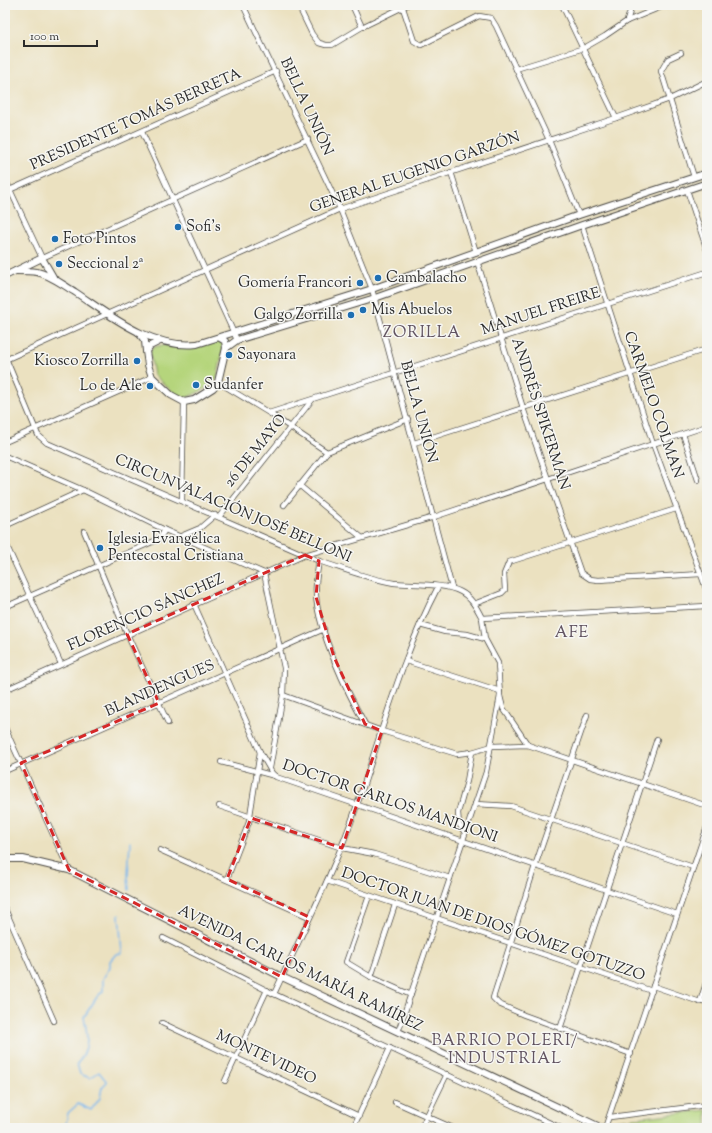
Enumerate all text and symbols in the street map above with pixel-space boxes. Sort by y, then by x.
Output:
scale bar [24,22,97,48]
text: 100 m [30,28,59,46]
street label: BELLA UNIÓN [274,54,340,159]
street label: PRESIDENTE TOMÁS BERRETA [27,63,245,176]
street label: GENERAL EUGENIO GARZÓN [306,125,523,219]
place label: Sofi's [186,217,221,238]
marker: Sofi's [173,222,183,232]
place label: Foto Pintos [63,229,136,250]
marker: Foto Pintos [50,234,60,244]
place label: Seccional 2ª [67,254,144,275]
marker: Seccional 2ª [54,259,64,269]
place label: Cambalacho [386,268,467,289]
place label: Gomería Francori [238,273,352,294]
marker: Cambalacho [373,273,383,283]
marker: Gomería Francori [355,278,365,288]
street label: MANUEL FREIRE [479,283,603,341]
place label: Mis Abuelos [371,300,452,321]
place label: Galgo Zorrilla [254,305,343,326]
marker: Mis Abuelos [358,305,368,315]
marker: Galgo Zorrilla [346,310,356,320]
district label: ZORILLA [383,322,461,345]
street label: CARMELO COLMAN [618,329,688,481]
street label: ANDRÉS SPIKERMAN [505,335,576,493]
place label: Sayonara [237,345,296,366]
marker: Sayonara [224,350,234,360]
place label: Kiosco Zorrilla [34,351,129,372]
marker: Kiosco Zorrilla [132,356,142,366]
street label: BELLA UNIÓN [394,358,444,466]
place label: Sudanfer [204,375,264,396]
place label: Lo de Ale [80,376,142,397]
marker: Sudanfer [191,380,201,390]
marker: Lo de Ale [145,381,155,391]
street label: 26 DE MAYO [220,410,292,492]
street label: CIRCUNVALACIÓN JOSÉ BELLONI [111,448,356,569]
place label: Iglesia Evangélica Pentecostal Cristiana [108,529,244,567]
marker: Iglesia Evangélica Pentecostal Cristiana [95,543,105,553]
street label: FLORENCIO SÁNCHEZ [64,568,228,657]
district label: AFE [555,622,589,645]
street label: BLANDENGUES [102,655,218,723]
street label: DOCTOR CARLOS MANDIONI [279,755,501,849]
street label: DOCTOR JUAN DE DIOS GÓMEZ GOTUZZO [338,861,648,987]
street label: AVENIDA CARLOS MARÍA RAMÍREZ [174,899,427,1038]
street label: MONTEVIDEO [212,1026,320,1091]
district label: BARRIO POLERI/ INDUSTRIAL [432,1030,578,1071]

